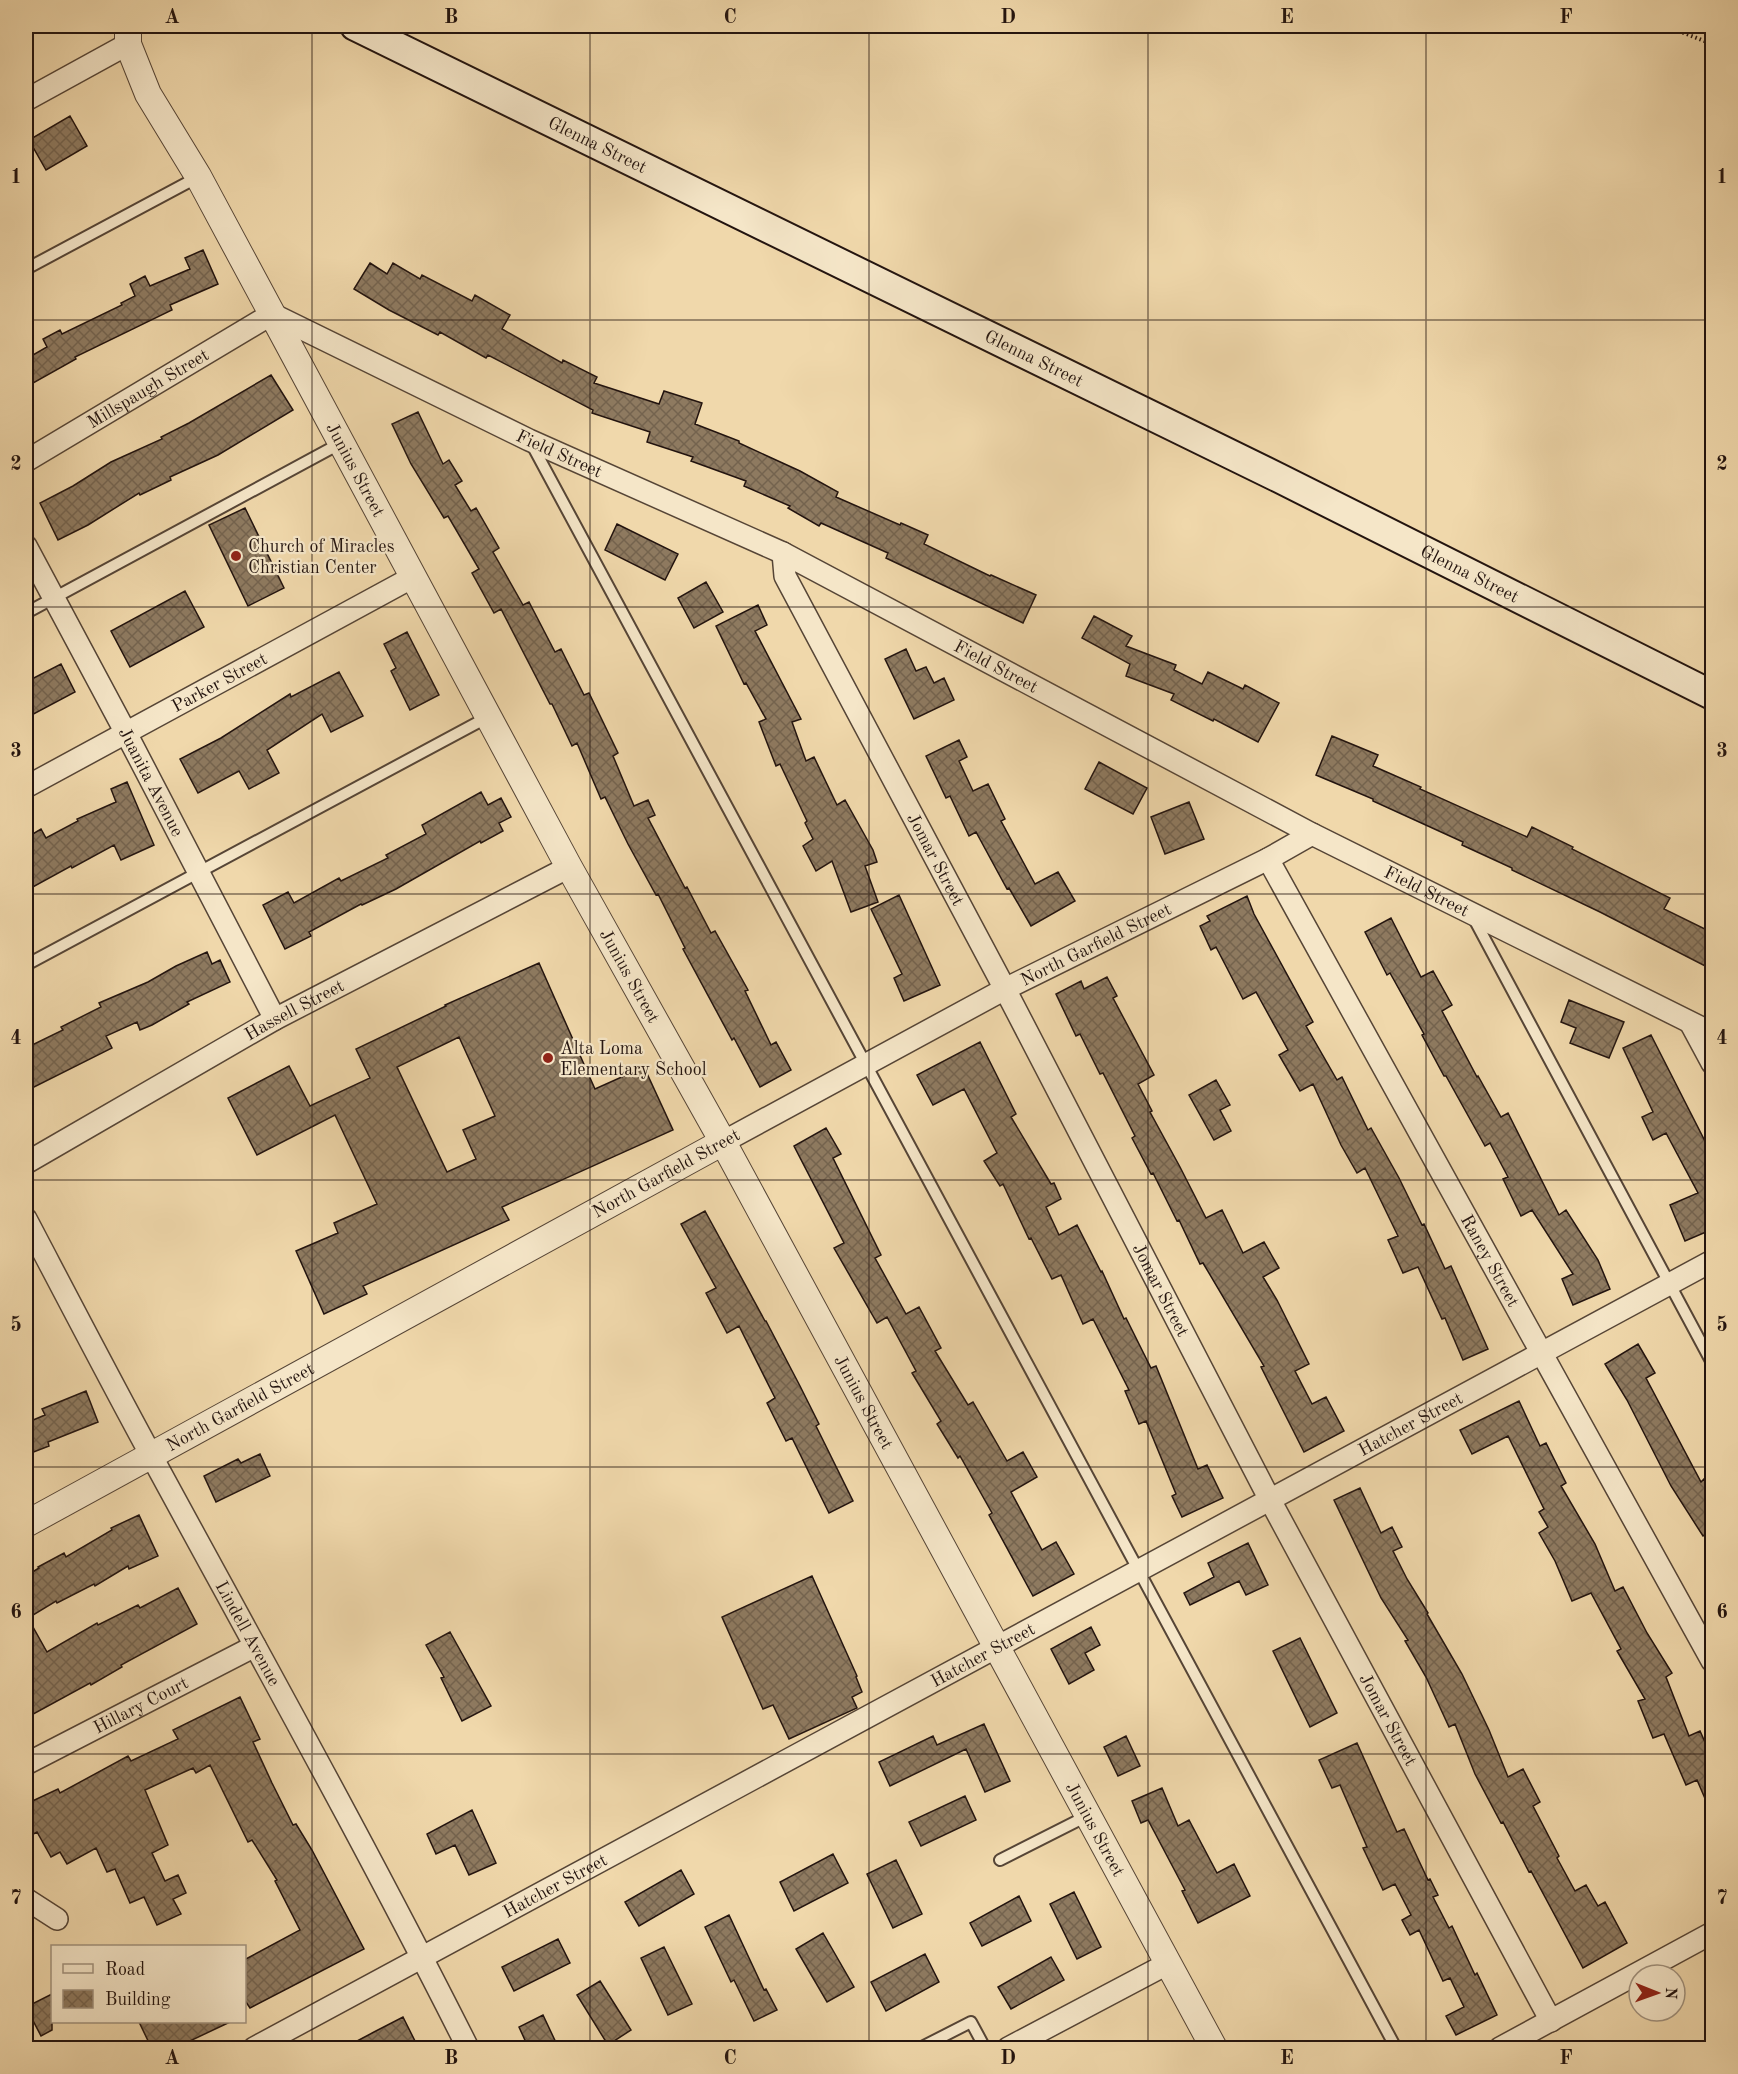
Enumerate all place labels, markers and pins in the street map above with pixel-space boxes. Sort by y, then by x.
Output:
place label: Church of Miracles Christian Center [248,538,395,577]
marker: Church of Miracles Christian Center [229,549,243,563]
place label: Alta Loma Elementary School [560,1040,707,1079]
marker: Alta Loma Elementary School [541,1051,555,1065]

